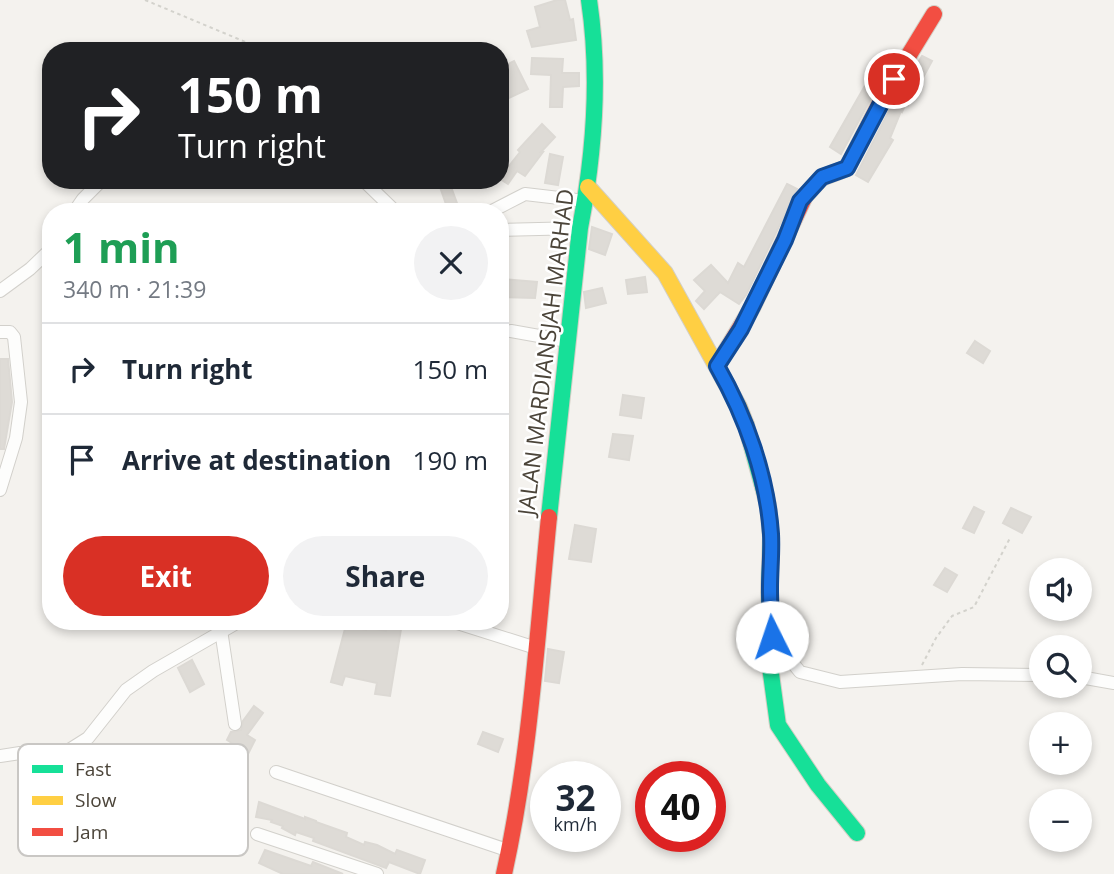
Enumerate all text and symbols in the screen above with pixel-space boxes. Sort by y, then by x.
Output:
pin [864,49,924,109]
icon: arrive [875,60,913,98]
text: 150 m [178,61,323,127]
icon: right [63,70,154,161]
text: Turn right [178,124,326,167]
street label: JALAN MARDIANSJAH MARHAD [509,187,581,519]
text: 1 min [63,218,180,275]
button: close [414,226,488,300]
text: 340 m · 21:39 [63,273,206,305]
icon: right [63,350,101,388]
text: Turn right [122,351,253,387]
text: 150 m [413,351,488,387]
icon: arrive [63,441,101,479]
text: Arrive at destination [122,442,391,478]
text: 190 m [413,442,488,478]
button: Exit [63,536,269,616]
button: Share [283,536,488,616]
map controls [1029,558,1092,852]
button: sound [1029,558,1092,621]
position arrow [735,600,809,674]
button: search [1029,635,1092,698]
button: + [1029,712,1092,775]
legend [18,744,248,856]
text: Fast [75,756,111,782]
speed limit sign: 40 [635,761,726,852]
text: 32 [555,774,596,821]
text: Slow [75,787,117,813]
button: − [1029,789,1092,852]
text: km/h [554,812,597,836]
text: Jam [73,819,108,845]

